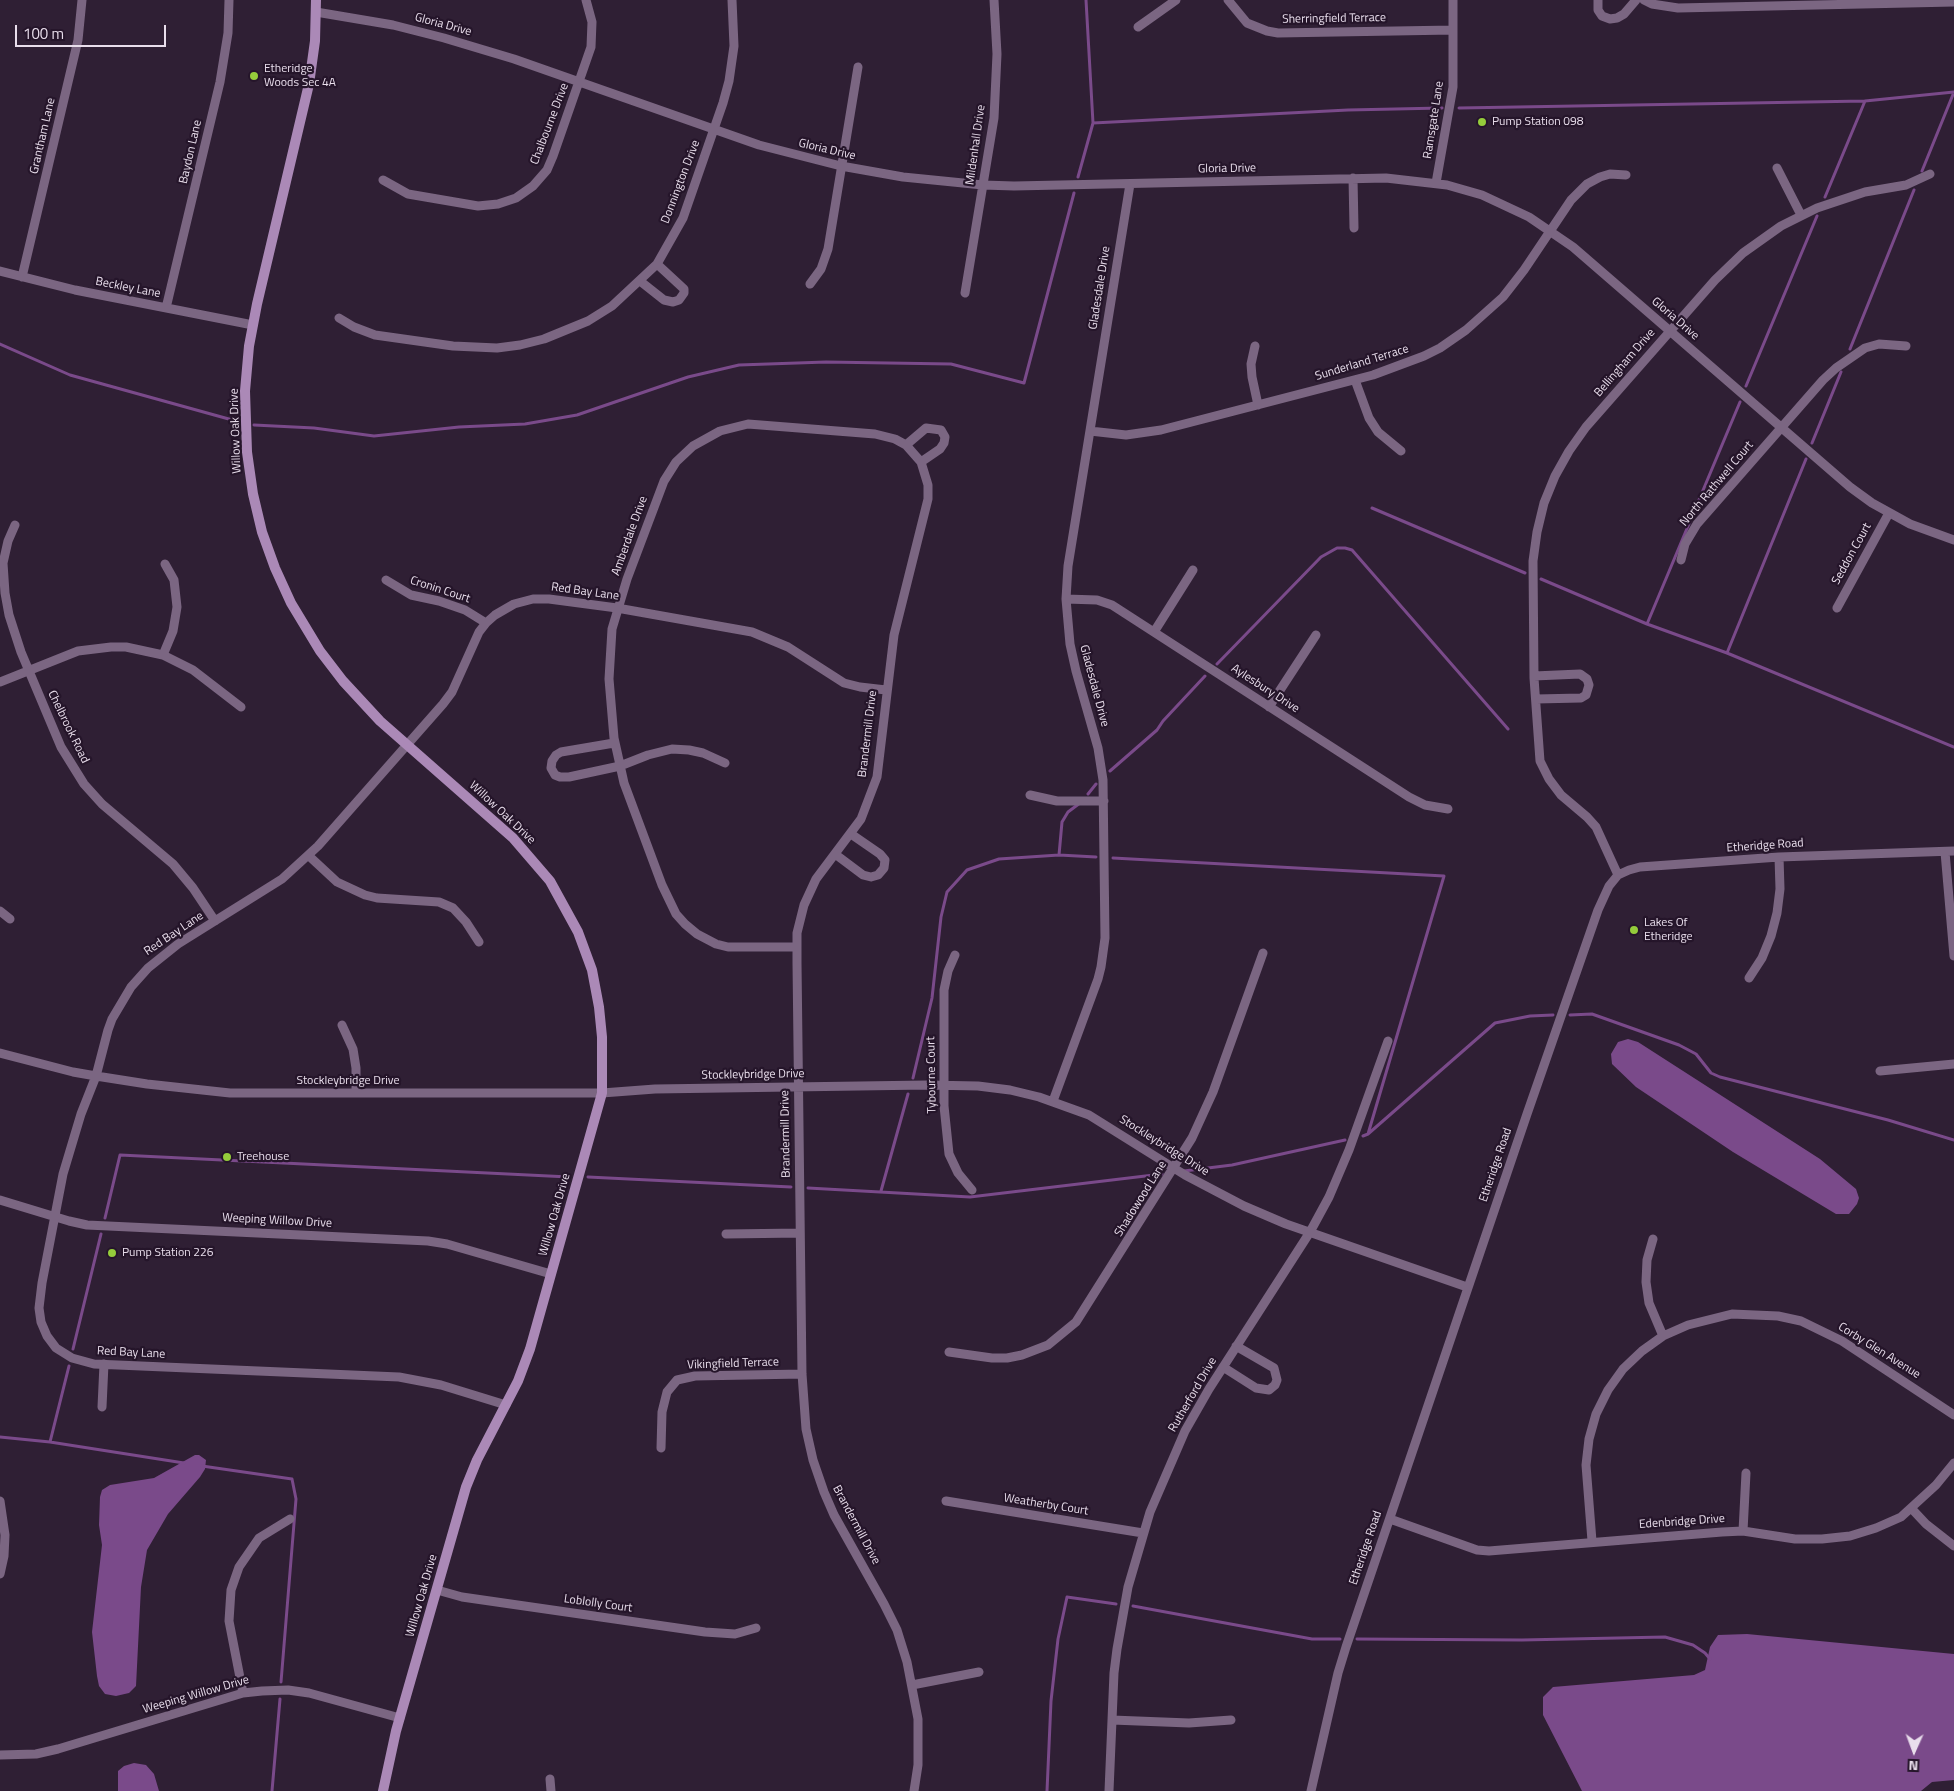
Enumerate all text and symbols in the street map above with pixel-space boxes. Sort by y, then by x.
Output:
street label: Gloria Drive [413,11,473,39]
street label: Sherringfield Terrace [1282,11,1386,27]
scale bar [18,15,169,47]
text: 100 m [23,22,64,45]
place label: Etheridge Woods Sec 4A [264,62,336,90]
marker: Etheridge Woods Sec 4A [248,70,260,82]
street label: Ramsgate Lane [1421,80,1447,160]
street label: Chalbourne Drive [528,81,572,167]
street label: Grantham Lane [27,97,59,175]
street label: Mildenhall Drive [963,104,989,186]
place label: Pump Station 098 [1492,115,1584,129]
marker: Pump Station 098 [1476,116,1488,128]
street label: Baydon Lane [177,119,205,185]
street label: Gloria Drive [797,136,857,164]
street label: Donnington Drive [658,138,704,226]
street label: Gloria Drive [1198,161,1256,177]
street label: Gladesdale Drive [1086,245,1114,331]
street label: Beckley Lane [94,275,162,301]
street label: Gloria Drive [1648,294,1702,344]
street label: Bellingham Drive [1591,326,1659,400]
street label: Sunderland Terrace [1314,342,1410,384]
street label: Willow Oak Drive [227,388,245,474]
street label: North Rathwell Court [1677,439,1757,529]
street label: Amberdale Drive [609,494,651,578]
street label: Seddon Court [1829,521,1875,587]
street label: Cronin Court [408,573,472,607]
street label: Red Bay Lane [550,580,620,604]
street label: Gladesdale Drive [1076,643,1112,729]
street label: Aylesbury Drive [1228,662,1302,716]
street label: Chelbrook Road [44,688,92,766]
street label: Brandermill Drive [856,690,880,778]
street label: Willow Oak Drive [466,779,538,847]
street label: Etheridge Road [1726,836,1804,856]
street label: Red Bay Lane [142,909,206,959]
place label: Lakes Of Etheridge [1644,916,1693,944]
marker: Lakes Of Etheridge [1628,924,1640,936]
street label: Tybourne Court [924,1036,940,1114]
street label: Stockleybridge Drive [701,1067,805,1083]
street label: Stockleybridge Drive [297,1074,399,1088]
street label: Brandermill Drive [778,1090,794,1178]
street label: Stockleybridge Drive [1117,1113,1211,1179]
street label: Etheridge Road [1477,1126,1515,1204]
place label: Treehouse [237,1150,289,1164]
marker: Treehouse [221,1151,233,1163]
street label: Shadowood Lane [1112,1158,1170,1240]
street label: Willow Oak Drive [536,1172,574,1258]
street label: Weeping Willow Drive [222,1211,332,1231]
place label: Pump Station 226 [122,1246,214,1260]
marker: Pump Station 226 [106,1247,118,1259]
street label: Corby Glen Avenue [1835,1320,1923,1382]
street label: Red Bay Lane [96,1344,166,1362]
street label: Vikingfield Terrace [687,1355,779,1373]
street label: Rutherford Drive [1166,1355,1220,1435]
street label: Brandermill Drive [829,1483,883,1567]
street label: Weatherby Court [1003,1491,1089,1519]
street label: Etheridge Road [1347,1509,1385,1587]
street label: Edenbridge Drive [1639,1512,1725,1532]
street label: Willow Oak Drive [403,1553,441,1639]
street label: Loblolly Court [563,1592,633,1616]
street label: Weeping Willow Drive [141,1673,251,1717]
north arrow [1889,1726,1939,1776]
text: N [1908,1756,1919,1777]

